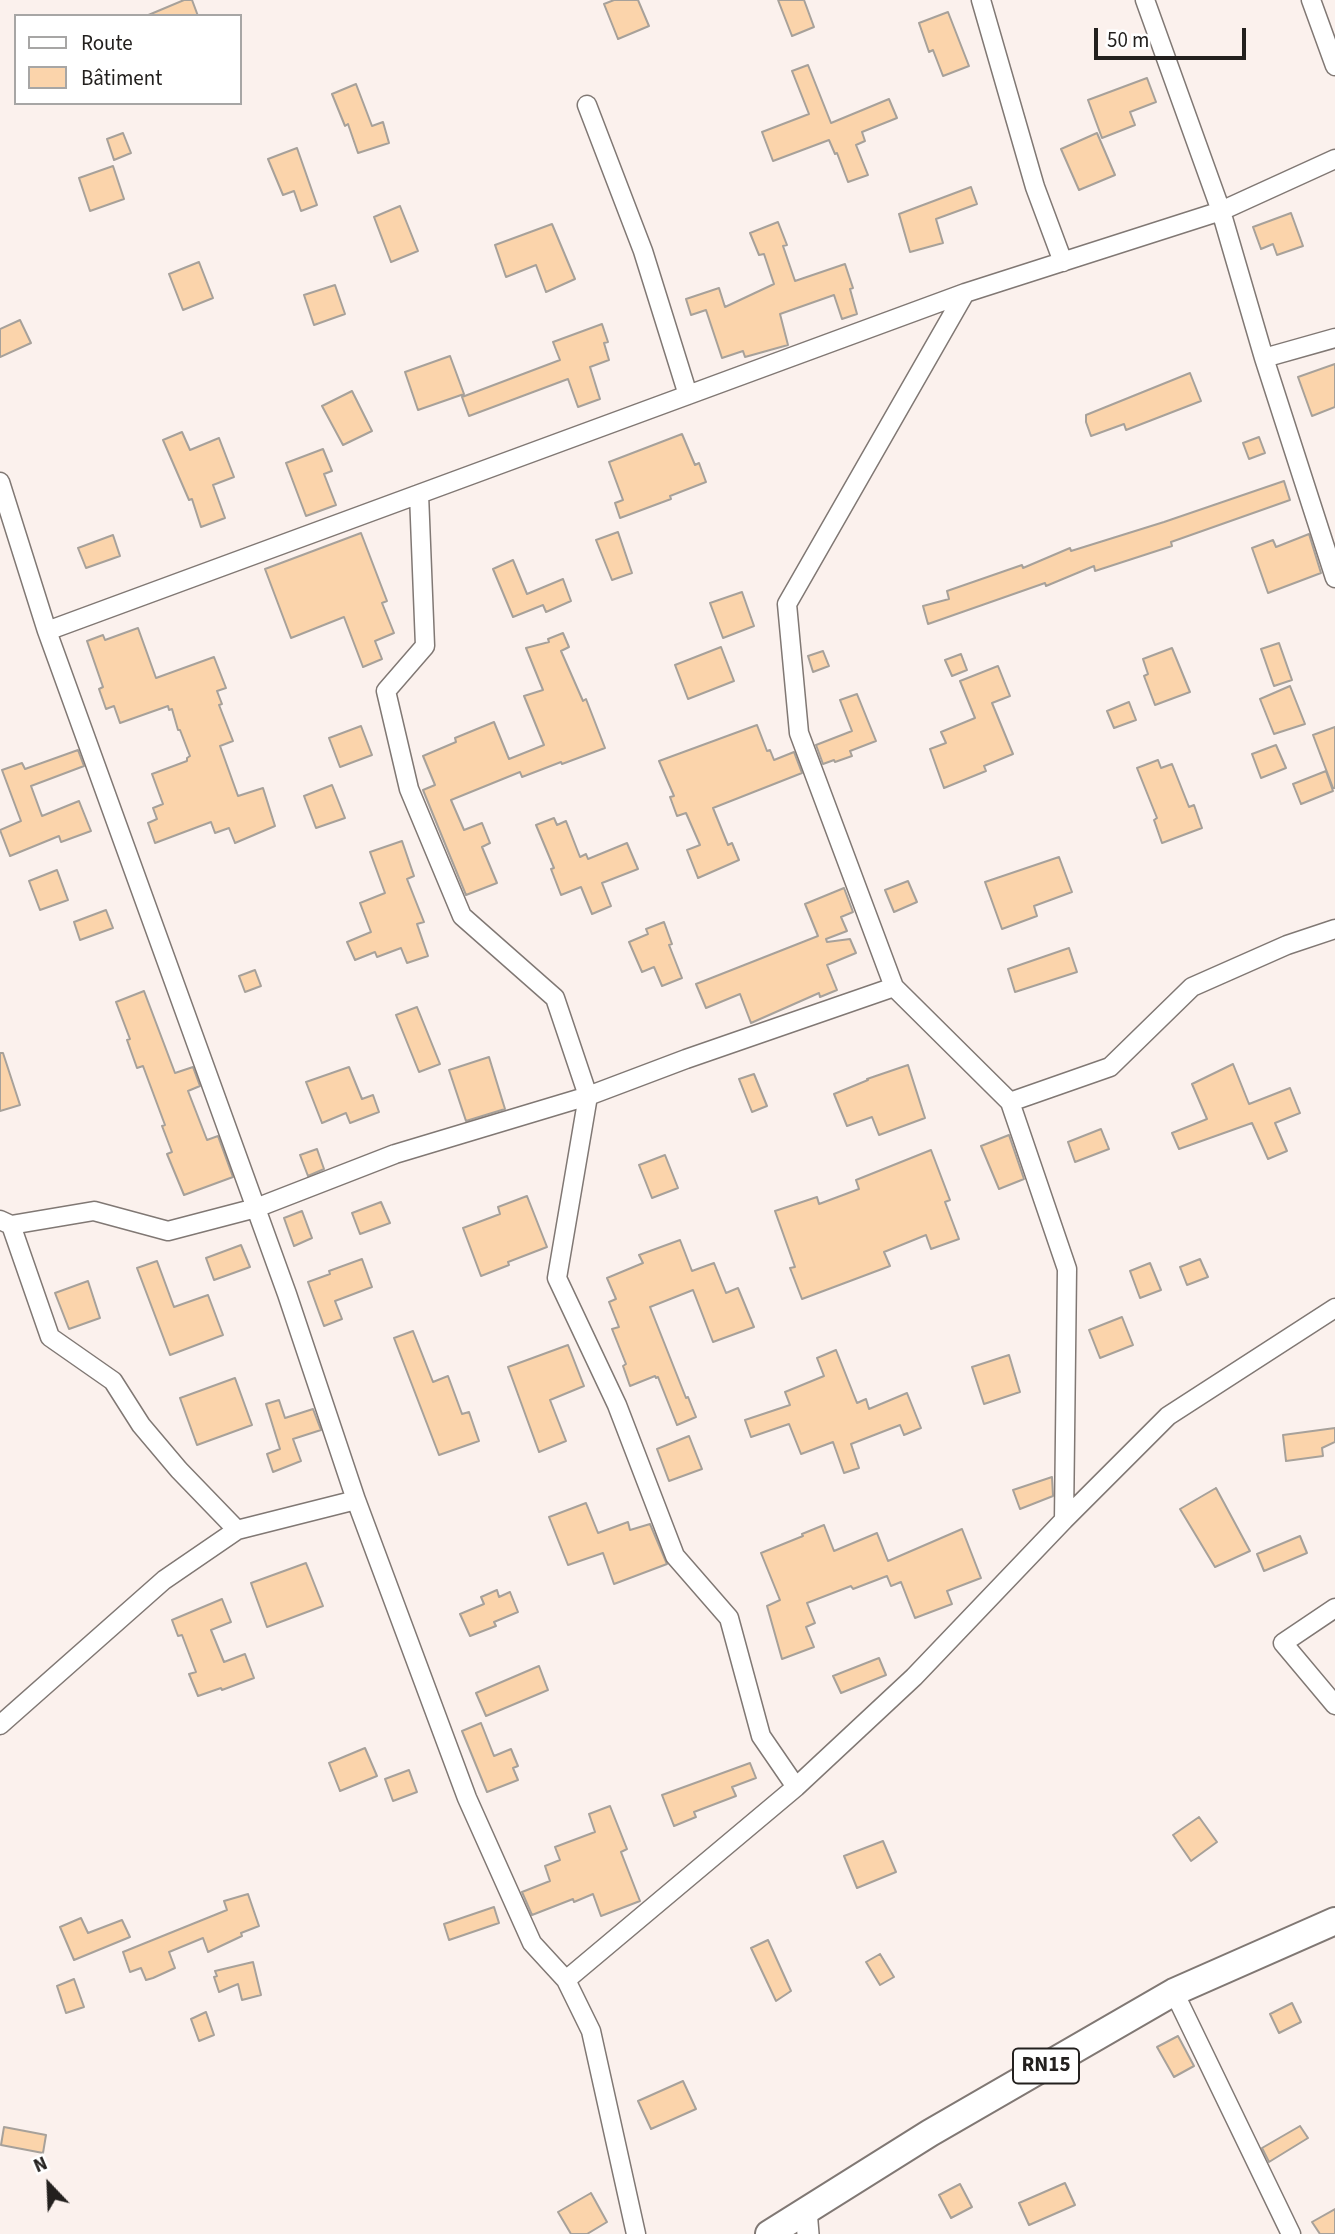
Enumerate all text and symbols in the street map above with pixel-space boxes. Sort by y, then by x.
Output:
legend [14,14,242,105]
scale bar [1097,14,1249,58]
text: 50 m [1107,25,1149,55]
text: Route [81,28,133,58]
text: Bâtiment [81,63,162,93]
road number: RN15 [1013,2048,1079,2084]
north arrow [14,2150,84,2220]
text: N [29,2150,52,2180]

